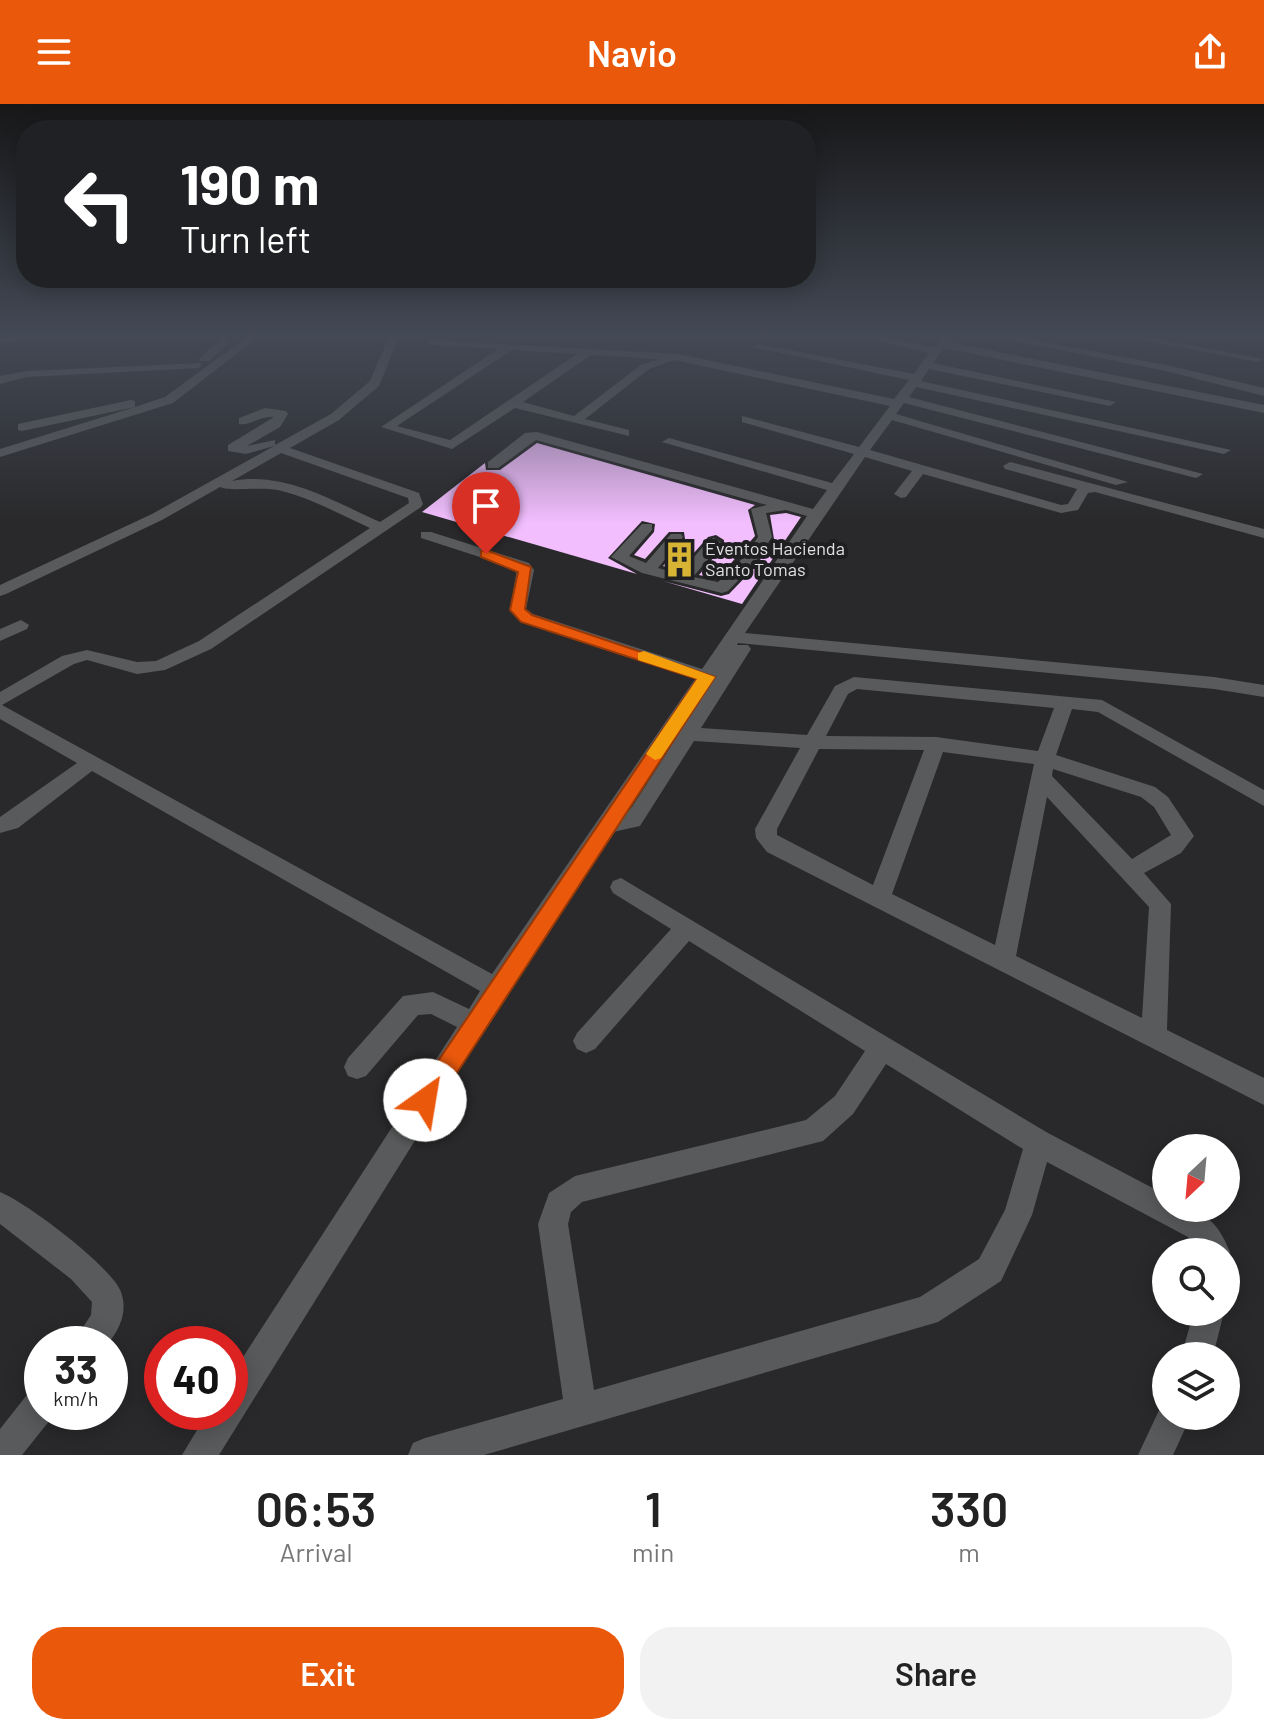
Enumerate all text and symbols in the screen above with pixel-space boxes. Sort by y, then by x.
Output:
icon: menu [32,30,76,74]
icon: share [1188,30,1232,74]
text: Navio [587,31,677,74]
text: 190 m [180,149,319,216]
icon: left [48,152,152,256]
text: Turn left [180,217,311,260]
pin [452,472,520,554]
icon: arrive [464,484,508,528]
place label: Eventos Hacienda Santo Tomas [705,537,845,580]
building icon: Eventos Hacienda Santo Tomas [660,540,698,578]
position arrow [383,1058,467,1142]
north arrow [1152,1134,1240,1222]
map controls [1152,1134,1240,1430]
button: search [1152,1238,1240,1326]
speed limit sign: 40 [144,1326,248,1430]
button: layers [1152,1342,1240,1430]
text: 33 [54,1344,98,1392]
text: km/h [53,1386,99,1410]
text: 06:53 [256,1479,376,1537]
text: 1 [645,1479,662,1537]
text: 330 [930,1479,1008,1537]
text: Arrival [280,1536,352,1567]
text: min [632,1536,674,1567]
text: m [958,1536,980,1567]
button: Exit [32,1627,624,1719]
button: Share [640,1627,1232,1719]

